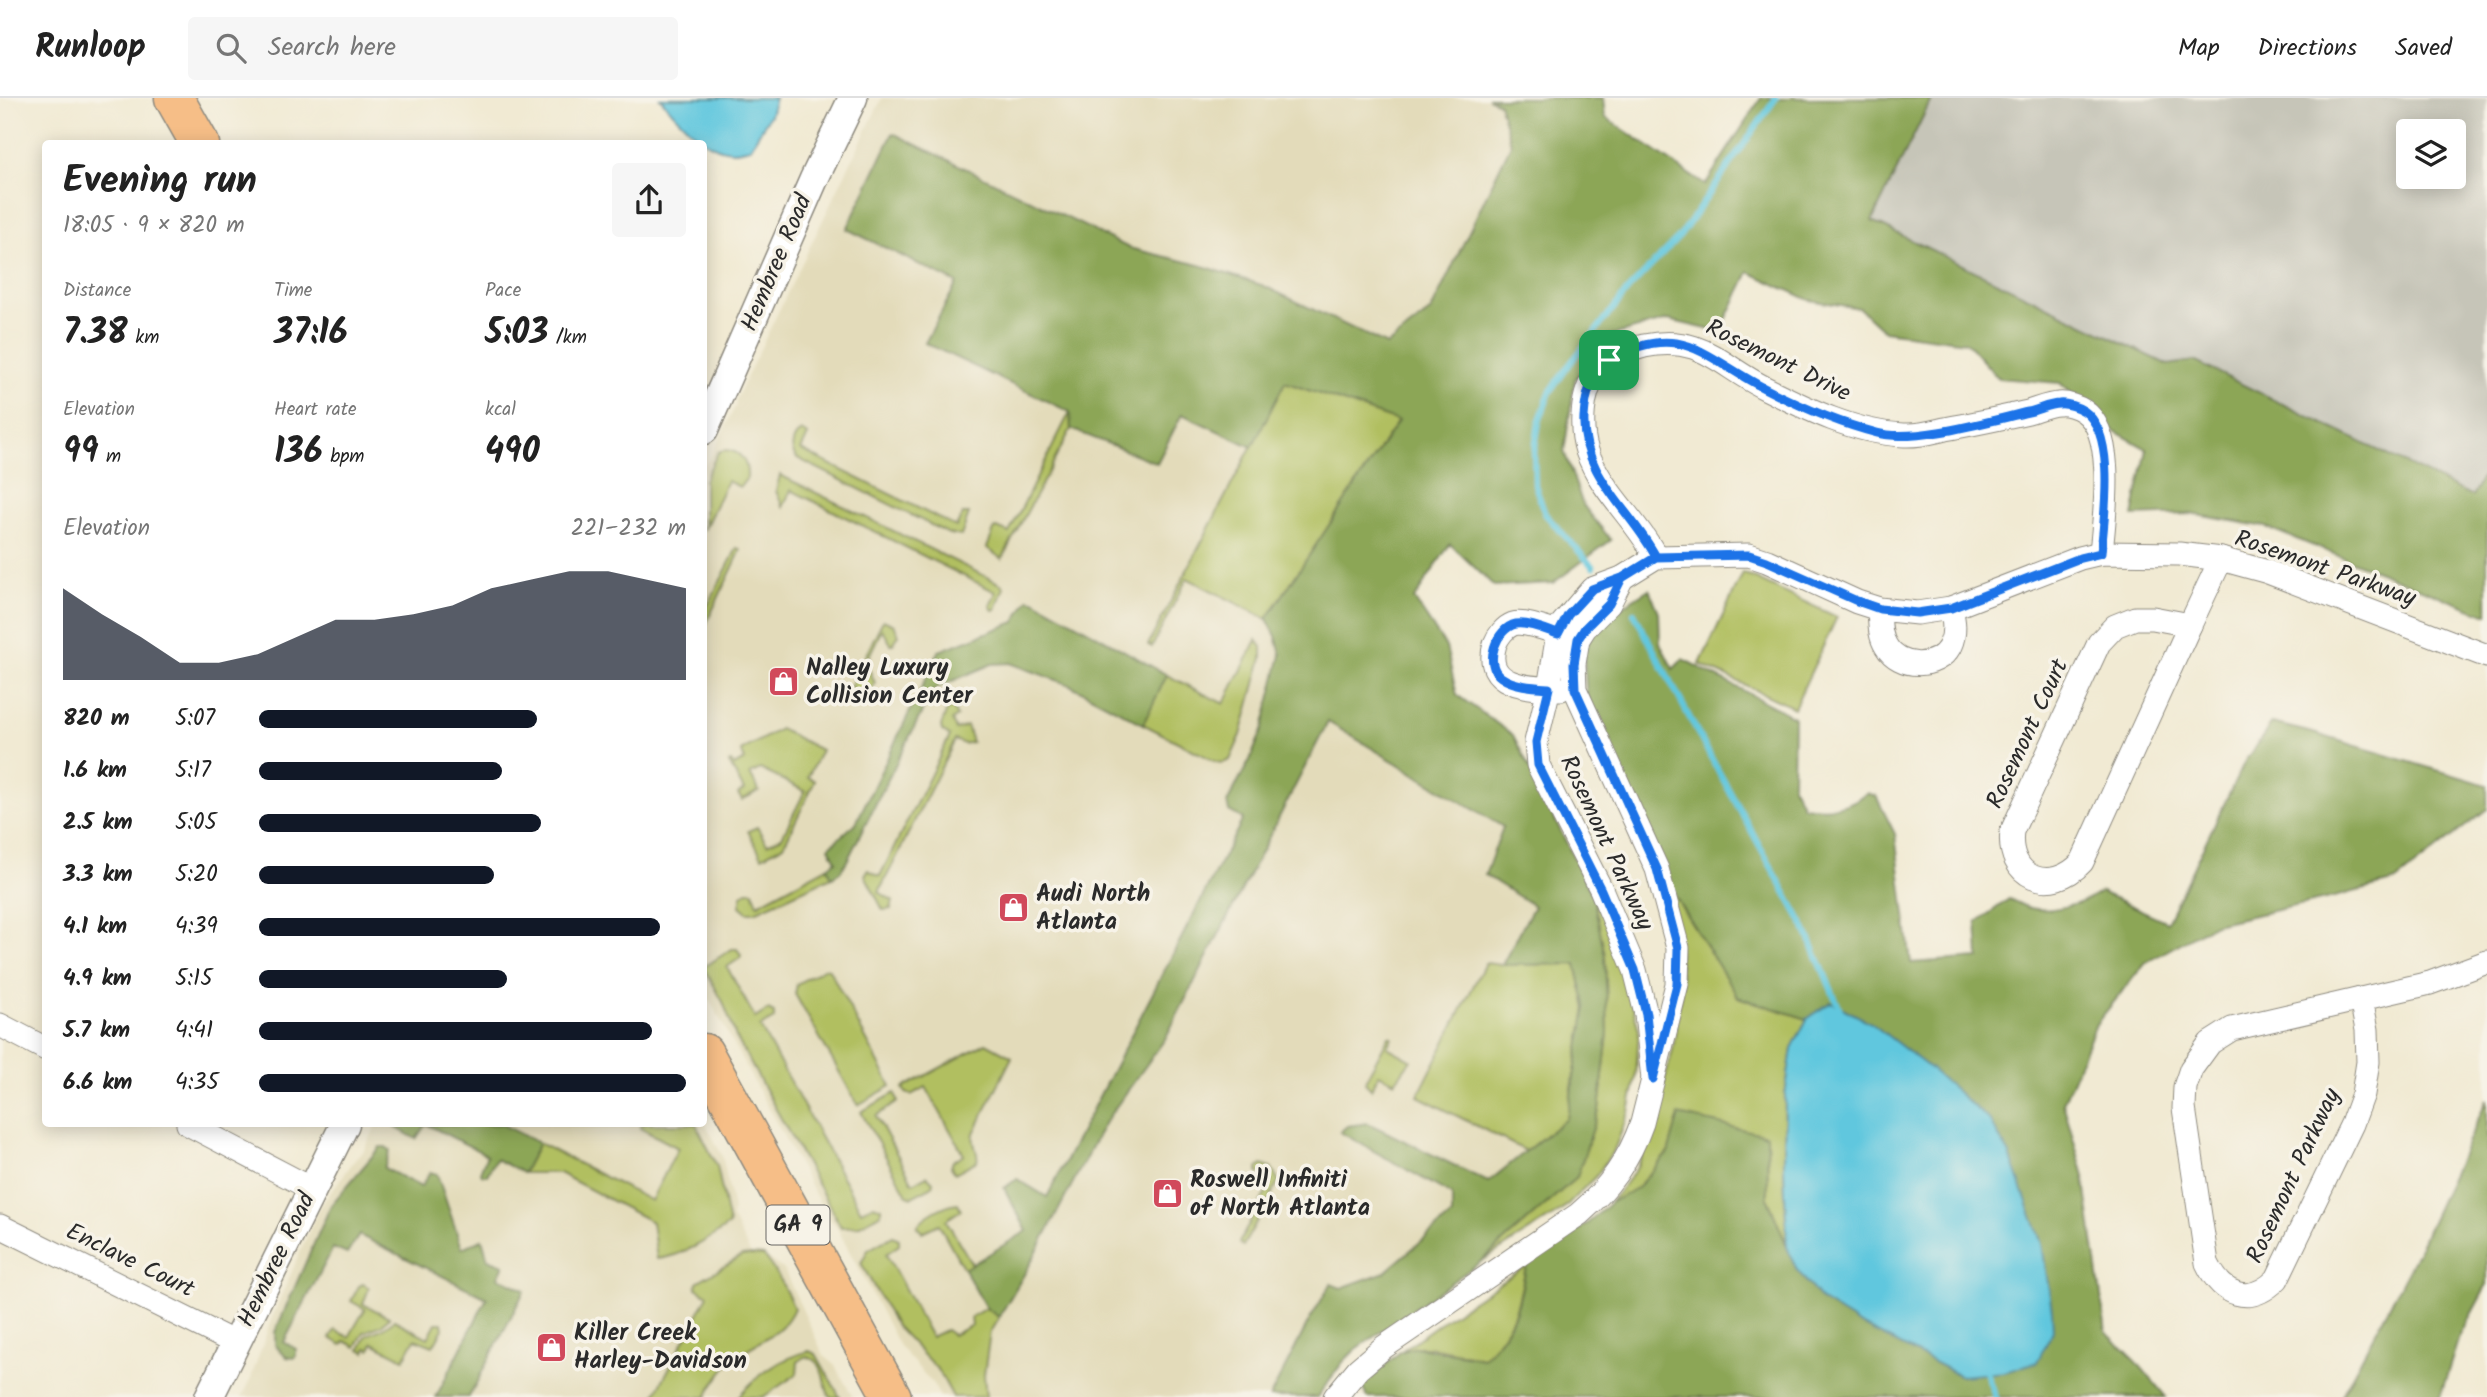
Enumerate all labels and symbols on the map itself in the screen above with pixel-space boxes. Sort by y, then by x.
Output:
street label: Hembree Road [731,187,824,338]
street label: Rosemont Drive [1699,309,1858,413]
pin [1579,330,1639,390]
street label: Rosemont Parkway [2229,520,2422,619]
place label: Nalley Luxury Collision Center [806,649,974,716]
street label: Rosemont Court [1976,652,2080,815]
shop icon: Nalley Luxury Collision Center [766,665,800,699]
street label: Rosemont Parkway [1548,749,1664,938]
place label: Audi North Atlanta [1036,875,1150,942]
shop icon: Audi North Atlanta [996,891,1030,925]
street label: Rosemont Parkway [2236,1081,2352,1270]
place label: Roswell Infiniti of North Atlanta [1190,1161,1370,1228]
shop icon: Roswell Infiniti of North Atlanta [1150,1177,1184,1211]
street label: Hembree Road [227,1185,327,1334]
road number: GA 9 [766,1206,830,1244]
street label: Enclave Court [59,1213,202,1309]
place label: Killer Creek Harley-Davidson [574,1314,747,1381]
shop icon: Killer Creek Harley-Davidson [534,1330,568,1364]

